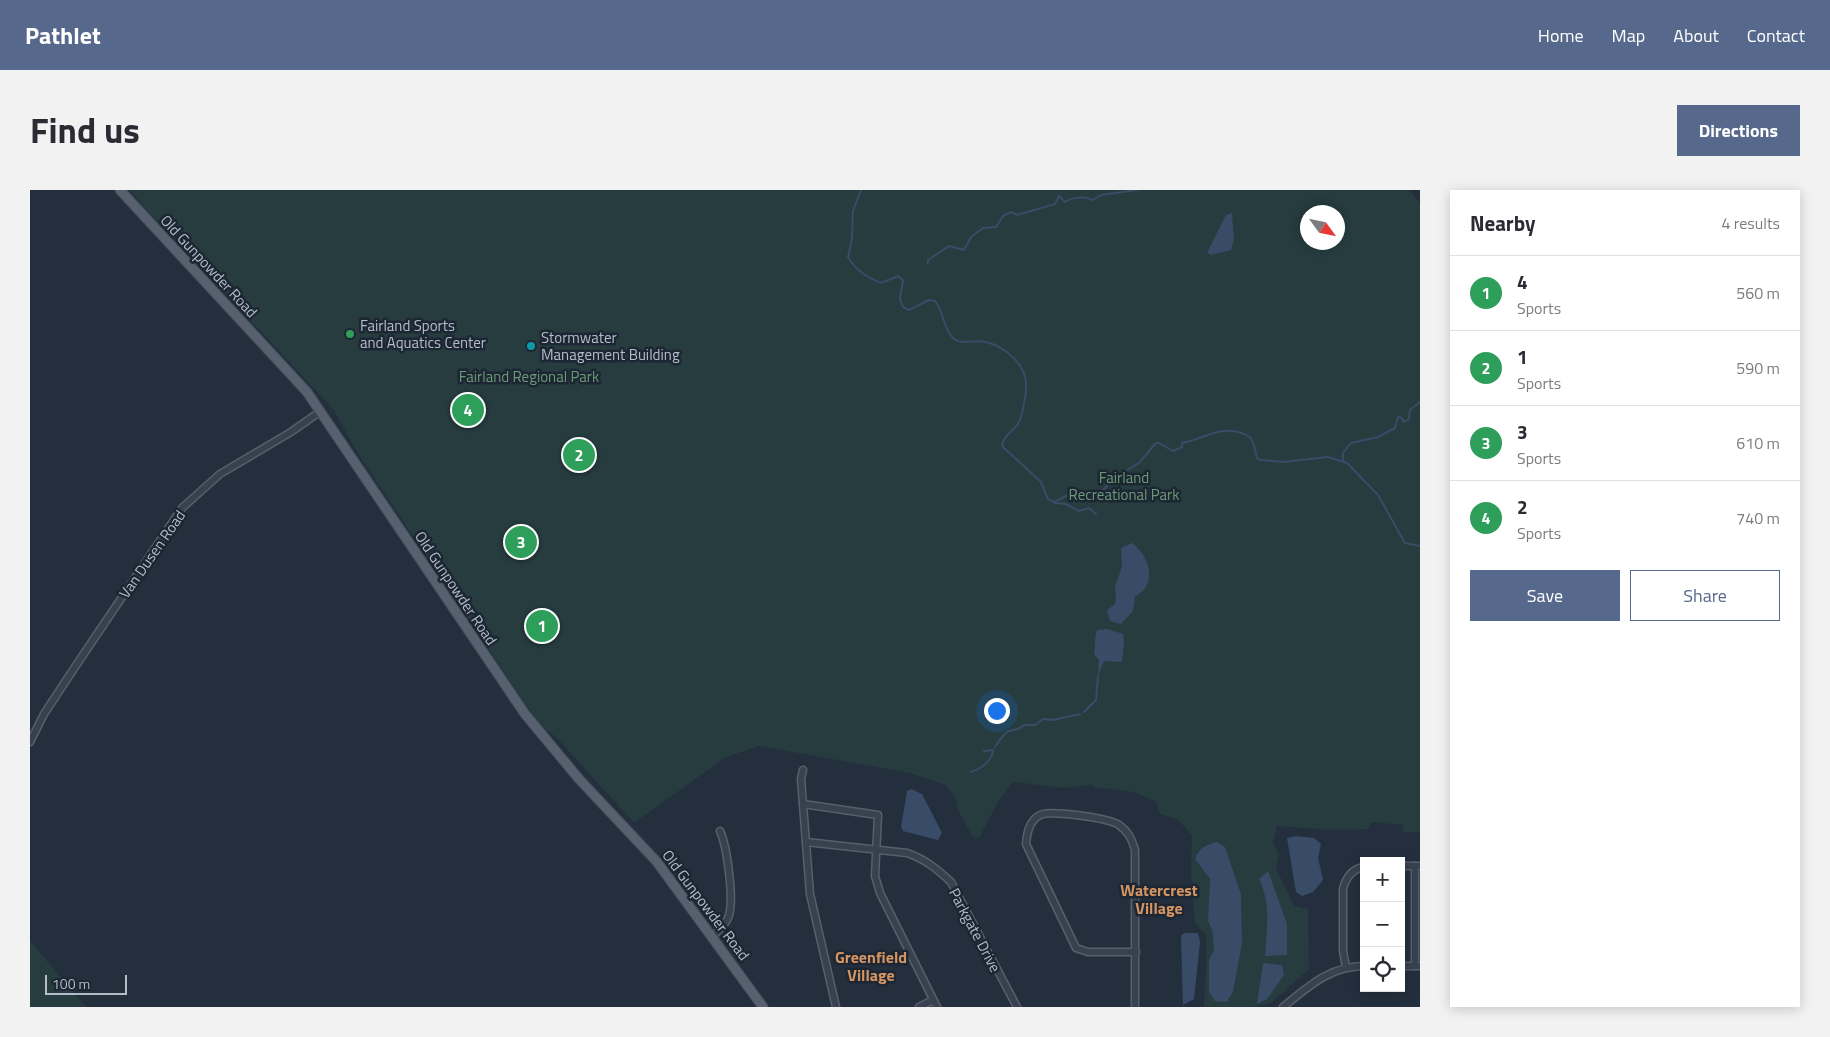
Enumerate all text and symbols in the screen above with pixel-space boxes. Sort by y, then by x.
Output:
text: Pathlet [25,17,101,53]
text: Home [1538,22,1584,49]
text: Map [1612,22,1645,49]
text: About [1673,22,1719,49]
text: Contact [1747,22,1805,49]
text: Find us [30,103,140,157]
button: Directions [1677,105,1800,156]
north arrow [1300,205,1345,250]
text: Nearby [1470,207,1535,239]
street label: Old Gunpowder Road [155,209,263,323]
text: 4 results [1721,211,1780,235]
text: 4 [1517,267,1528,296]
text: 1 [1482,281,1490,305]
text: 560 m [1736,281,1780,305]
text: Sports [1517,296,1561,320]
place label: Fairland Sports and Aquatics Center [360,314,486,354]
place label: Stormwater Management Building [541,326,680,366]
marker: Fairland Sports and Aquatics Center [344,328,356,340]
marker: Stormwater Management Building [525,340,537,352]
text: 1 [1517,342,1528,371]
text: 2 [1482,356,1490,380]
text: 590 m [1736,356,1780,380]
park label: Fairland Regional Park [459,365,599,388]
text: Sports [1517,371,1561,395]
pin: 4 [452,391,484,429]
text: 3 [1517,417,1528,446]
text: 3 [1482,431,1490,455]
text: 610 m [1736,431,1780,455]
pin: 2 [563,436,595,474]
text: Sports [1517,446,1561,470]
park label: Fairland Recreational Park [1069,466,1179,506]
text: 2 [1517,492,1528,521]
street label: Van Dusen Road [113,505,191,603]
text: 4 [1482,506,1490,530]
text: 740 m [1736,506,1780,530]
text: Sports [1517,521,1561,545]
pin: 3 [505,523,537,561]
street label: Old Gunpowder Road [409,526,503,650]
button: Save [1470,570,1620,621]
button: Share [1630,570,1780,621]
pin: 1 [526,607,558,645]
your location [984,698,1010,724]
street label: Old Gunpowder Road [657,845,755,965]
map controls [1360,857,1405,992]
button: + [1360,857,1405,902]
district label: Watercrest Village [1120,878,1198,920]
street label: Parkgate Drive [943,884,1007,976]
button: − [1360,902,1405,947]
district label: Greenfield Village [835,945,907,987]
button: locate [1360,947,1405,992]
scale bar [45,972,128,995]
text: 100 m [52,973,90,994]

